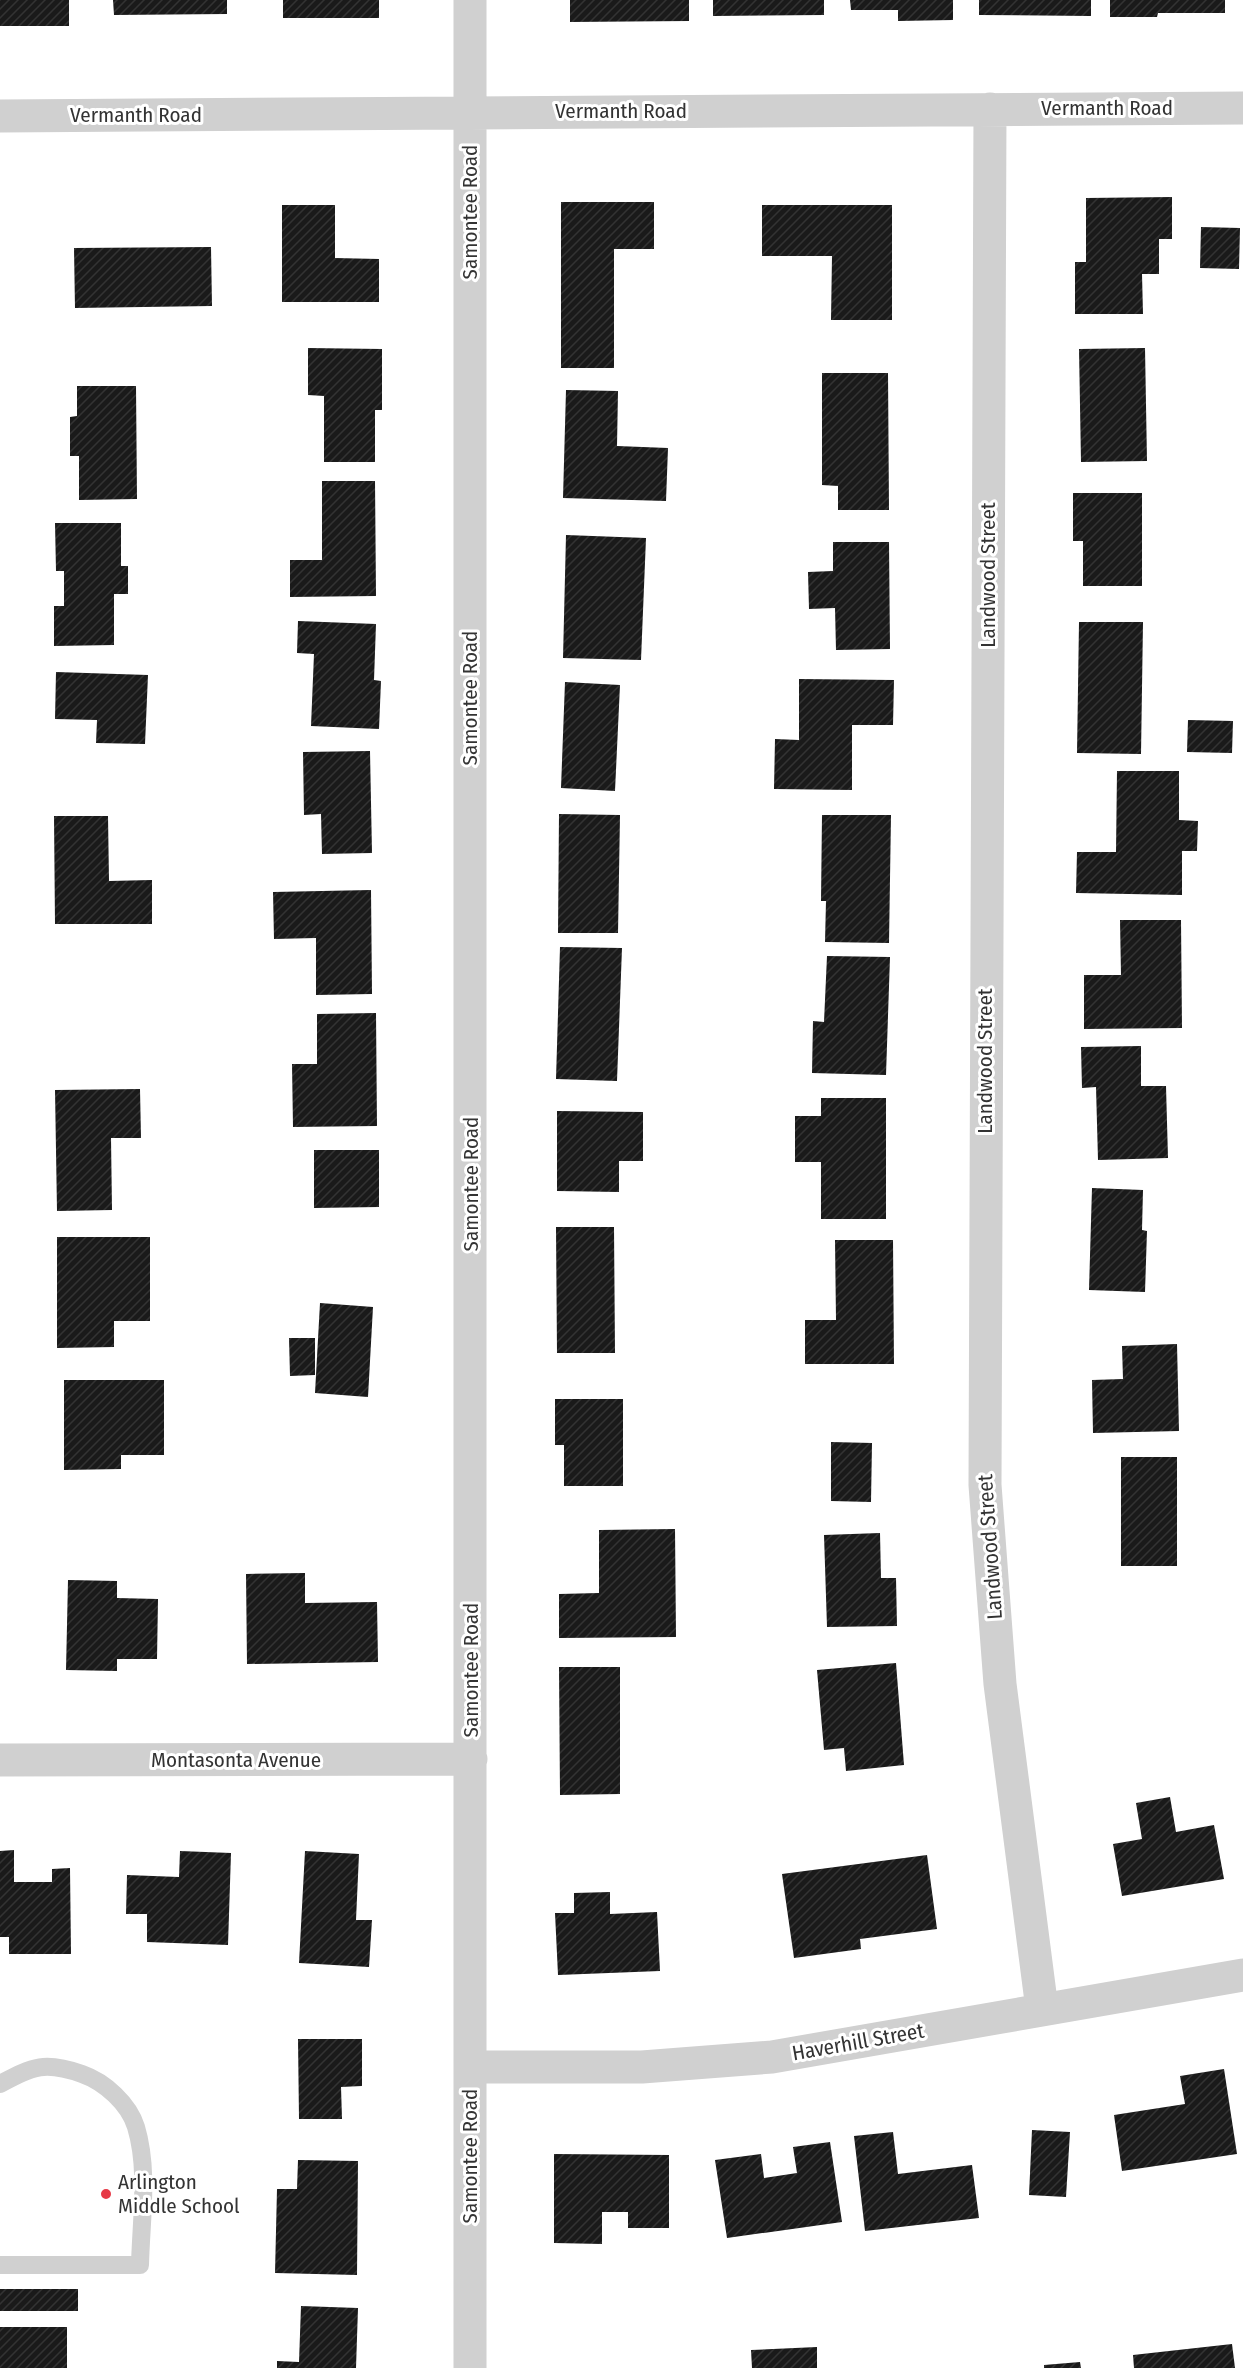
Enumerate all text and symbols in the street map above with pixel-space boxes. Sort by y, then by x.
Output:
street label: Vermanth Road [1041,95,1173,121]
street label: Vermanth Road [555,98,687,124]
street label: Vermanth Road [70,102,202,128]
street label: Samontee Road [457,145,483,279]
street label: Landwood Street [975,502,1001,648]
street label: Samontee Road [457,631,483,765]
street label: Landwood Street [972,988,998,1134]
street label: Samontee Road [458,1117,484,1251]
street label: Landwood Street [972,1473,1008,1620]
street label: Samontee Road [458,1603,484,1737]
street label: Montasonta Avenue [151,1747,321,1773]
street label: Haverhill Street [790,2018,926,2066]
street label: Samontee Road [457,2089,483,2223]
place label: Arlington Middle School [118,2169,240,2219]
marker: Arlington Middle School [99,2187,113,2201]

